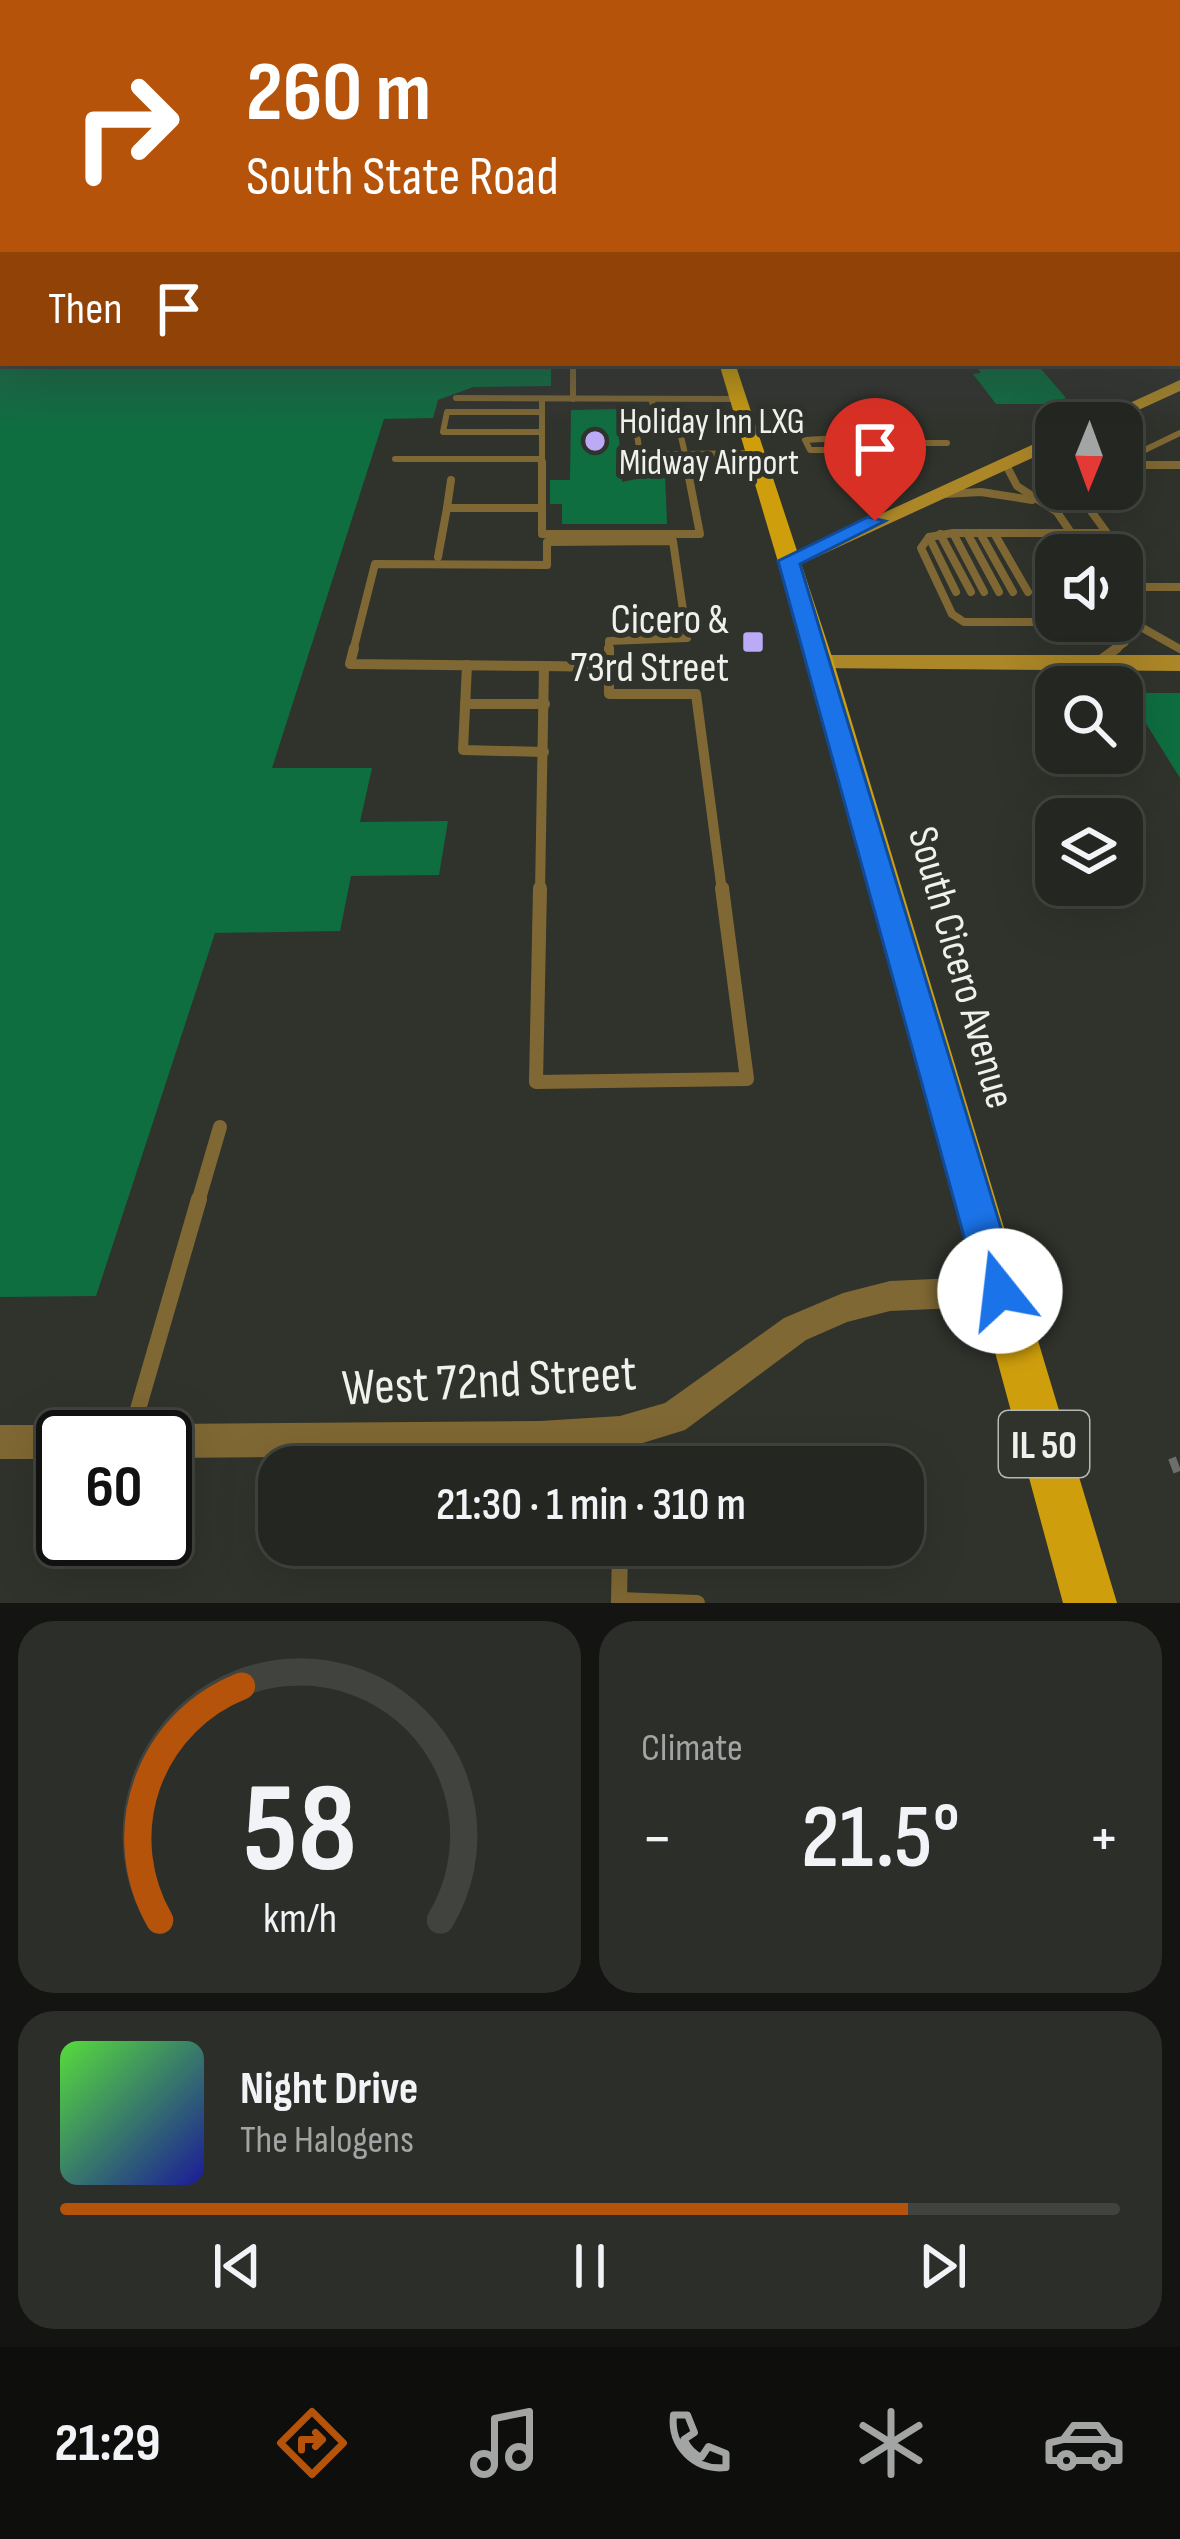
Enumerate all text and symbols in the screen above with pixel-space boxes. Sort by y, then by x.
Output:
text: 260 m [246,43,431,144]
icon: right [48,48,204,204]
text: South State Road [246,145,559,210]
icon: arrive [146,276,212,342]
text: Then [48,282,122,337]
pin [824,398,926,521]
place label: Holiday Inn LXG Midway Airport [619,401,805,485]
north arrow [1035,402,1143,510]
map controls [1035,402,1143,906]
icon: arrive [842,416,908,482]
marker: Holiday Inn LXG Midway Airport [582,428,608,454]
button: sound [1035,534,1143,642]
place label: Cicero & 73rd Street [570,595,729,694]
marker: Cicero & 73rd Street [740,629,766,655]
button: search [1035,666,1143,774]
button: layers [1035,798,1143,906]
street label: South Cicero Avenue [896,821,1025,1114]
position arrow [937,1228,1063,1354]
street label: West 72nd Street [340,1343,638,1420]
speed limit sign: 60 [36,1410,192,1566]
road number: IL 50 [999,1411,1089,1477]
text: 21:30 · 1 min · 310 m [436,1478,746,1533]
text: Climate [641,1725,743,1772]
text: 58 [243,1757,356,1906]
text: 21.5° [801,1785,960,1893]
text: − [641,1800,673,1879]
text: + [1088,1800,1120,1879]
text: km/h [262,1893,337,1945]
text: Night Drive [240,2062,418,2117]
text: The Halogens [240,2117,414,2164]
icon: previous [204,2233,270,2299]
icon: pause [557,2233,623,2299]
icon: next [910,2233,976,2299]
icon: directions [270,2401,354,2485]
icon: music [463,2401,547,2485]
icon: phone [656,2401,740,2485]
icon: climate [849,2401,933,2485]
icon: car [1042,2401,1126,2485]
text: 21:29 [54,2411,161,2476]

